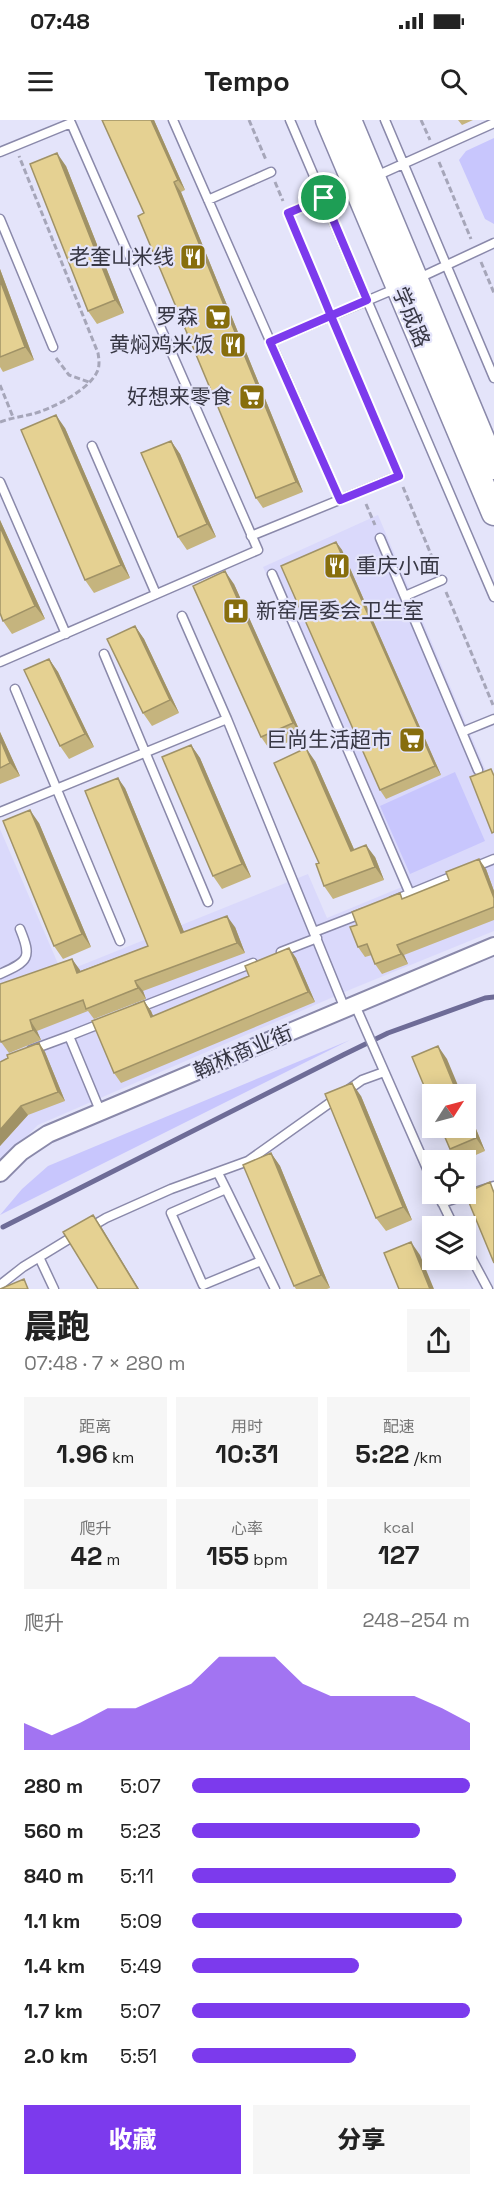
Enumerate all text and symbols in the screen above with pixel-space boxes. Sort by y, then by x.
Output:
text: 07:48 [30,7,90,35]
text: Tempo [204,64,290,99]
icon: menu [24,65,57,98]
icon: search [437,65,470,98]
pin [298,172,349,223]
icon: arrive [307,181,340,214]
restaurant icon: 老奎山米线 [178,242,208,272]
place label: 老奎山米线 [69,243,174,270]
street label: 学成路 [387,283,436,351]
supermarket icon: 罗森 [203,302,233,332]
place label: 罗森 [156,303,198,330]
restaurant icon: 黄焖鸡米饭 [218,330,248,360]
place label: 黄焖鸡米饭 [109,331,214,358]
supermarket icon: 好想来零食 [237,382,267,412]
place label: 好想来零食 [127,383,232,410]
restaurant icon: 重庆小面 [322,551,352,581]
place label: 重庆小面 [356,552,440,579]
hospital icon: 新窑居委会卫生室 [221,596,251,626]
place label: 新窑居委会卫生室 [256,597,424,624]
supermarket icon: 巨尚生活超市 [397,725,427,755]
place label: 巨尚生活超市 [266,726,392,753]
street label: 翰林商业街 [189,1019,296,1084]
north arrow [422,1084,476,1138]
map controls [422,1084,476,1270]
button: locate [422,1150,476,1204]
button: layers [422,1216,476,1270]
text: 晨跑 [24,1306,90,1348]
button: share [407,1309,470,1372]
text: 07:48 · 7 × 280 m [24,1350,185,1376]
text: 距离 [79,1416,111,1437]
text: 用时 [231,1416,263,1437]
text: 配速 [383,1416,415,1437]
text: 1.96 [56,1437,108,1471]
text: 10:31 [215,1437,279,1471]
text: 5:22 [355,1437,410,1471]
text: km [108,1447,134,1468]
text: /km [410,1447,442,1468]
text: kcal [383,1517,414,1538]
text: 爬升 [79,1518,111,1539]
text: 心率 [231,1518,263,1539]
text: 127 [378,1538,419,1572]
text: 42 [70,1539,102,1573]
text: 155 [206,1539,249,1573]
text: m [102,1549,120,1570]
text: bpm [249,1549,288,1570]
text: 248–254 m [363,1607,470,1633]
text: 爬升 [24,1610,64,1636]
text: 280 m [24,1773,83,1799]
text: 5:07 [120,1773,161,1799]
text: 560 m [24,1818,83,1844]
text: 5:23 [120,1818,161,1844]
text: 840 m [24,1863,84,1889]
text: 5:11 [120,1863,154,1889]
text: 1.1 km [24,1908,80,1934]
text: 5:09 [120,1908,162,1934]
text: 1.4 km [24,1953,85,1979]
text: 5:49 [120,1953,162,1979]
text: 1.7 km [24,1998,83,2024]
text: 5:07 [120,1998,161,2024]
text: 2.0 km [24,2043,88,2069]
text: 5:51 [120,2043,157,2069]
button: 收藏 [24,2105,241,2174]
button: 分享 [253,2105,470,2174]

